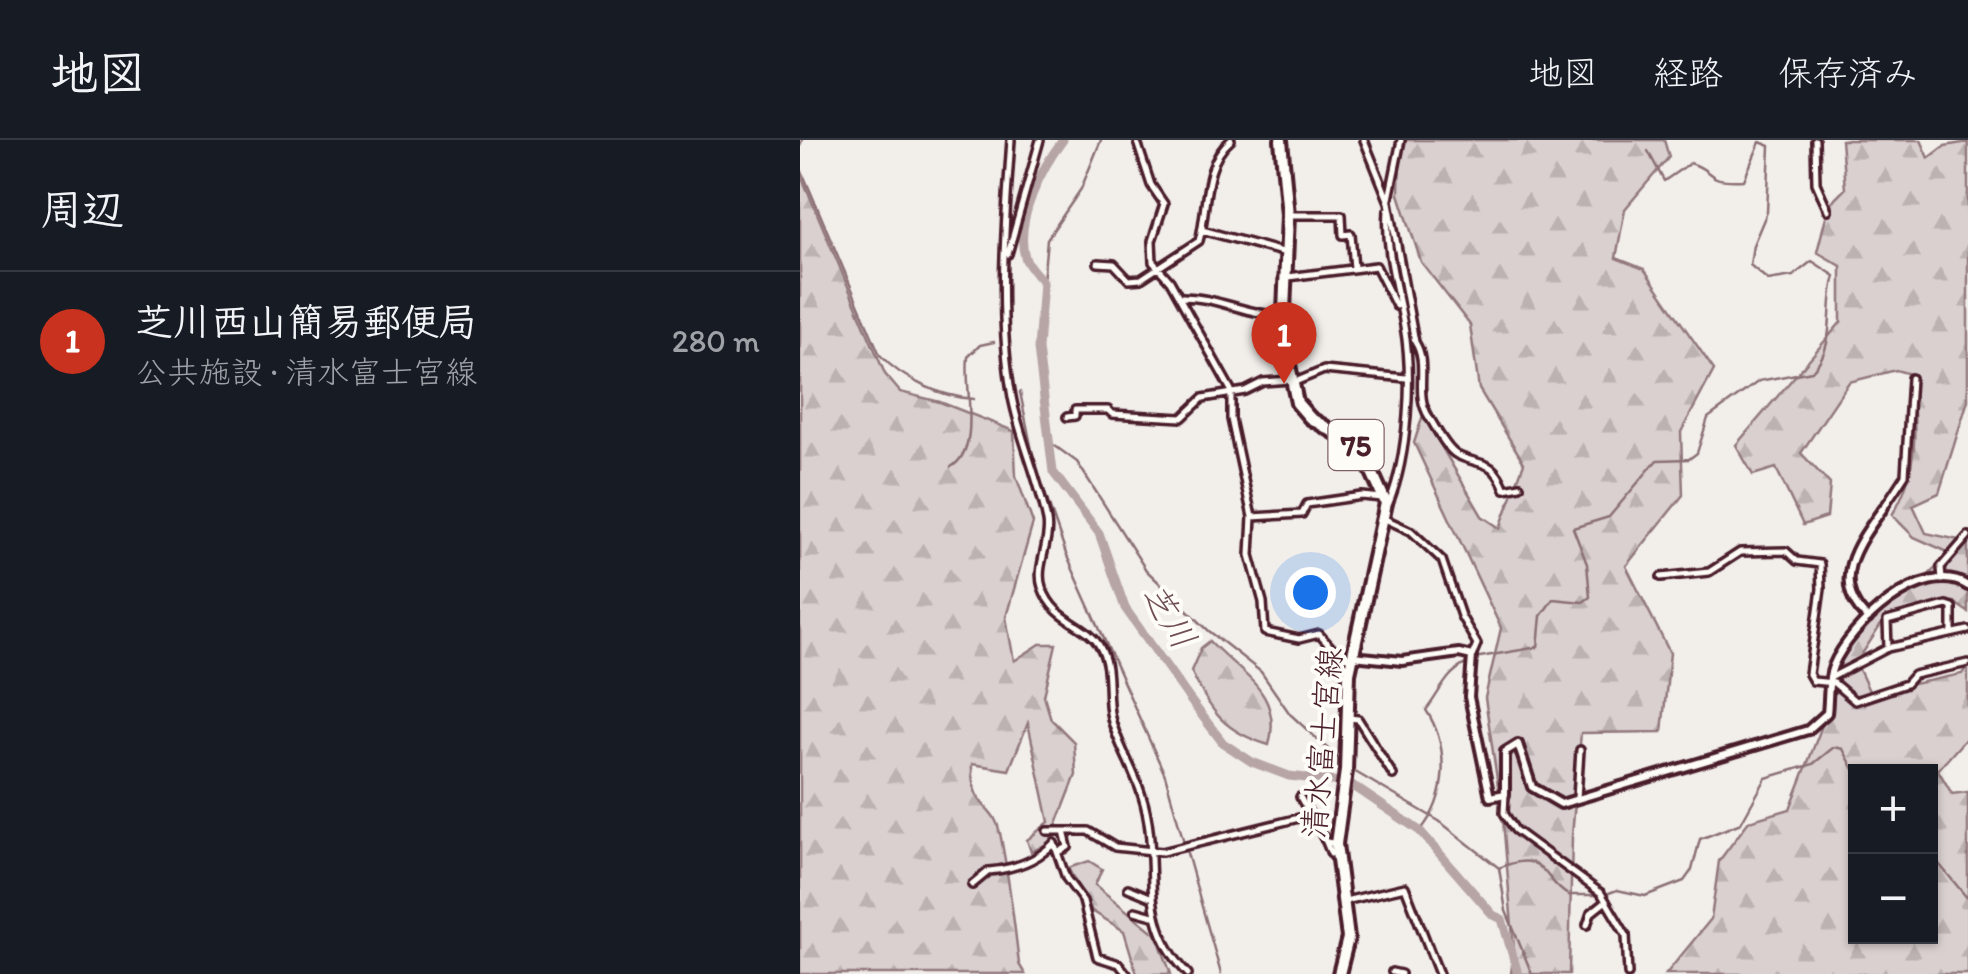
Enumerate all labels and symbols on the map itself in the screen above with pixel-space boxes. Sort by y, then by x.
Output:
pin: 1 [1252,302,1316,384]
road number: 75 [1328,420,1384,470]
your location [1285,567,1336,618]
water label: 芝川 [1133,575,1205,657]
street label: 清水富士宮線 [1295,646,1349,840]

